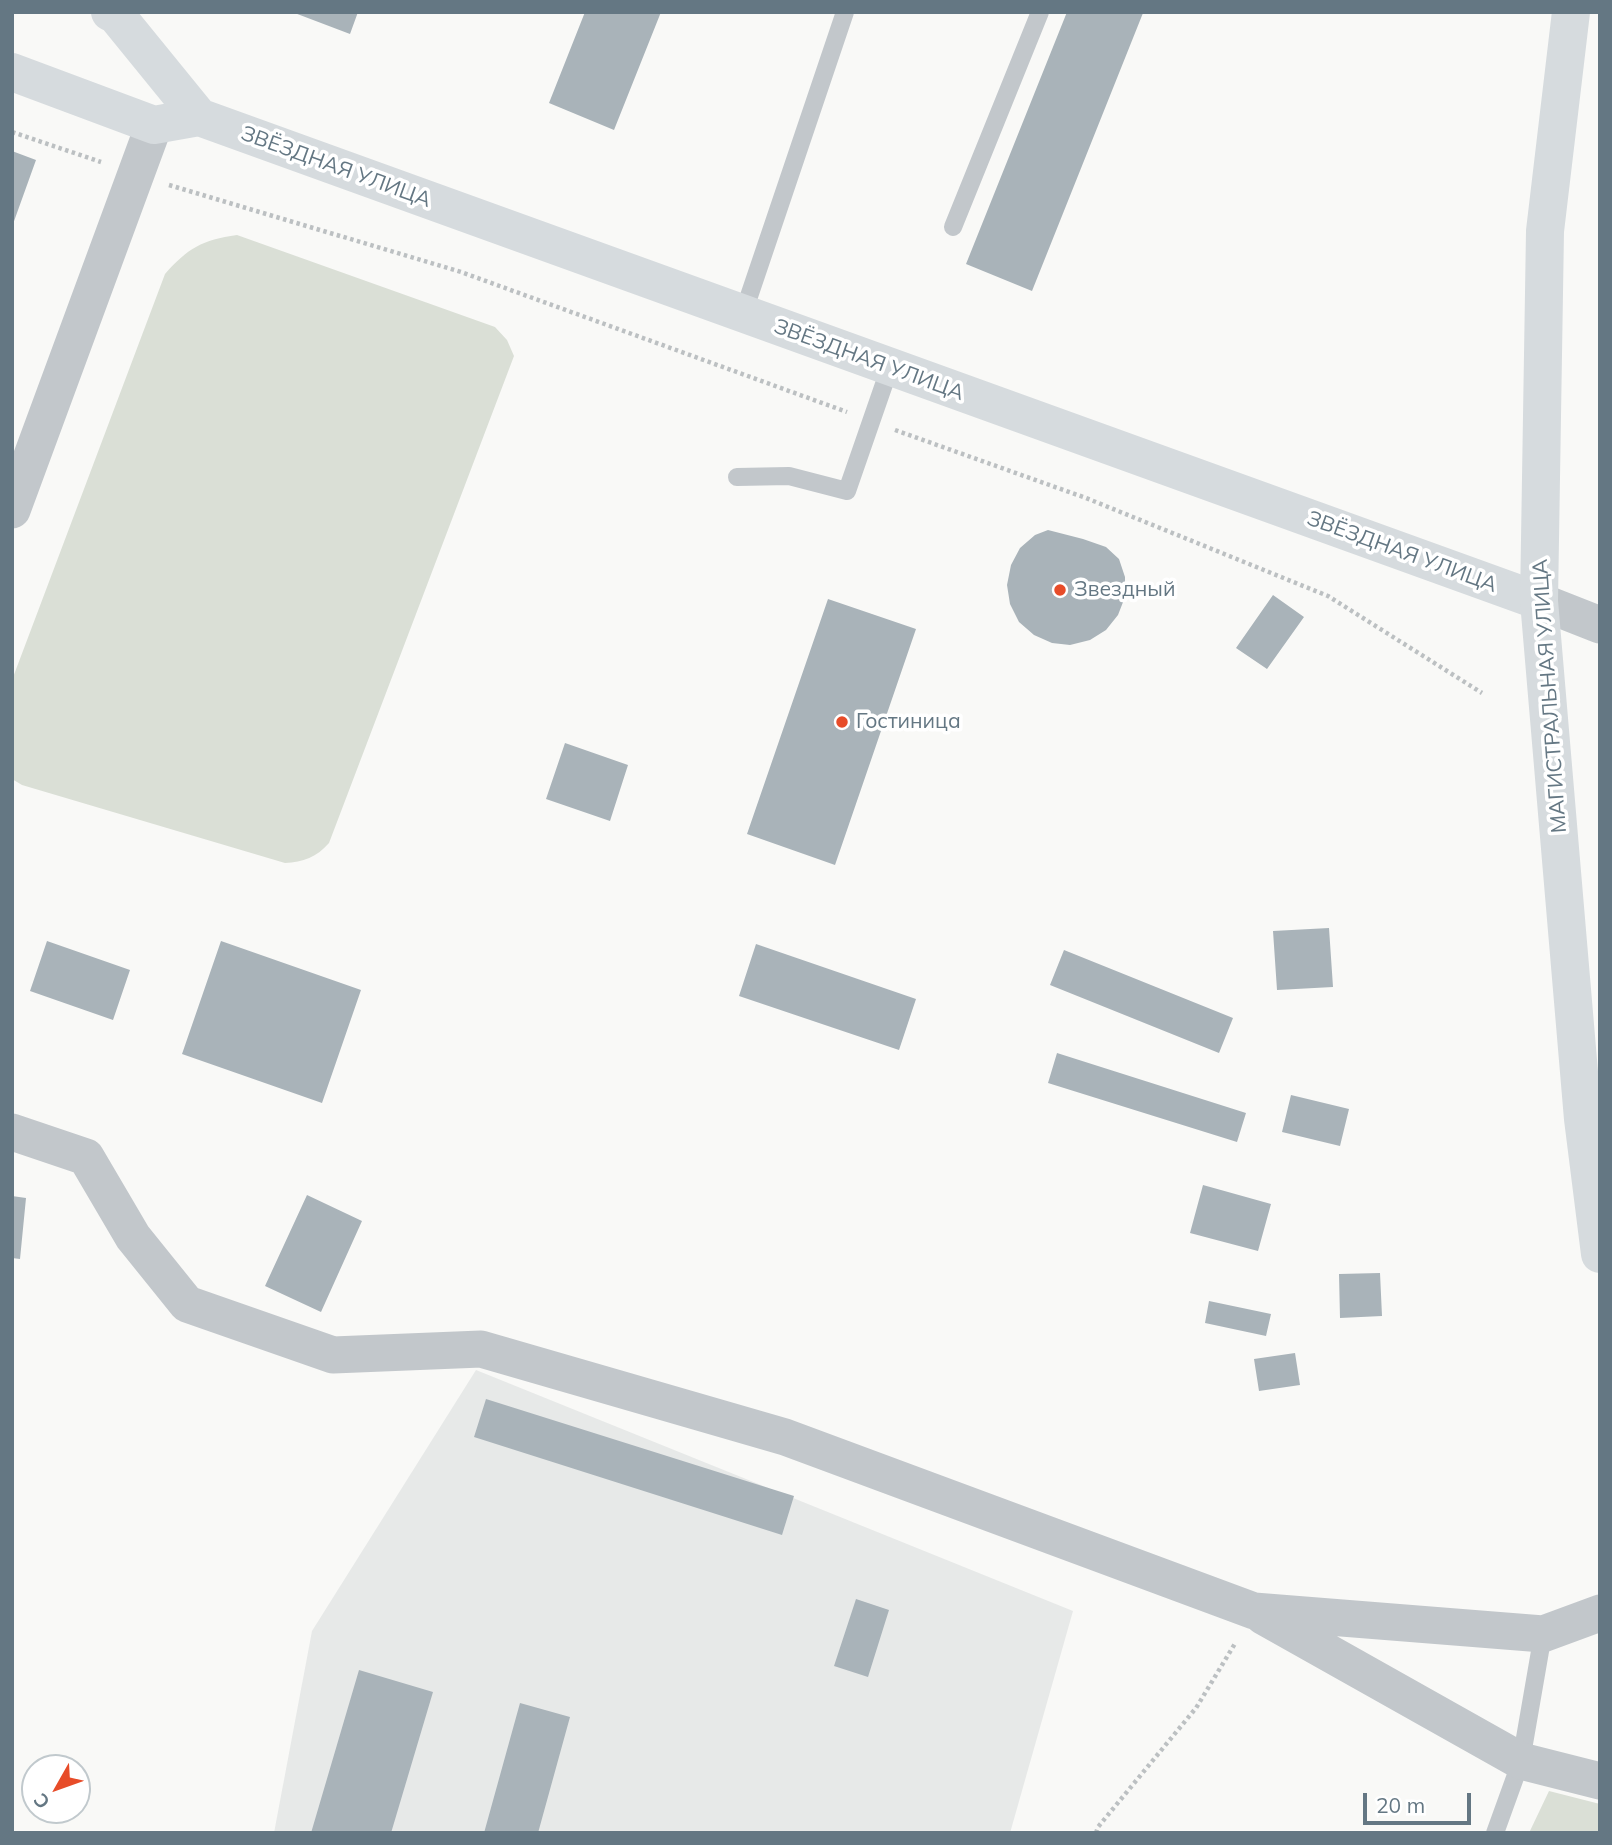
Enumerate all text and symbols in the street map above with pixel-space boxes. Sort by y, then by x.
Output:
street label: ЗВЁЗДНАЯ УЛИЦА [238,121,434,213]
street label: ЗВЁЗДНАЯ УЛИЦА [771,314,967,406]
street label: ЗВЁЗДНАЯ УЛИЦА [1304,506,1500,598]
street label: МАГИСТРАЛЬНАЯ УЛИЦА [1528,558,1572,834]
place label: Звездный [1074,577,1175,603]
marker: Звездный [1052,582,1068,598]
place label: Гостиница [856,709,961,735]
marker: Гостиница [834,714,850,730]
north arrow [21,1754,91,1824]
scale bar [1367,1778,1476,1822]
text: С [28,1789,55,1814]
text: 20 m [1376,1792,1425,1818]

